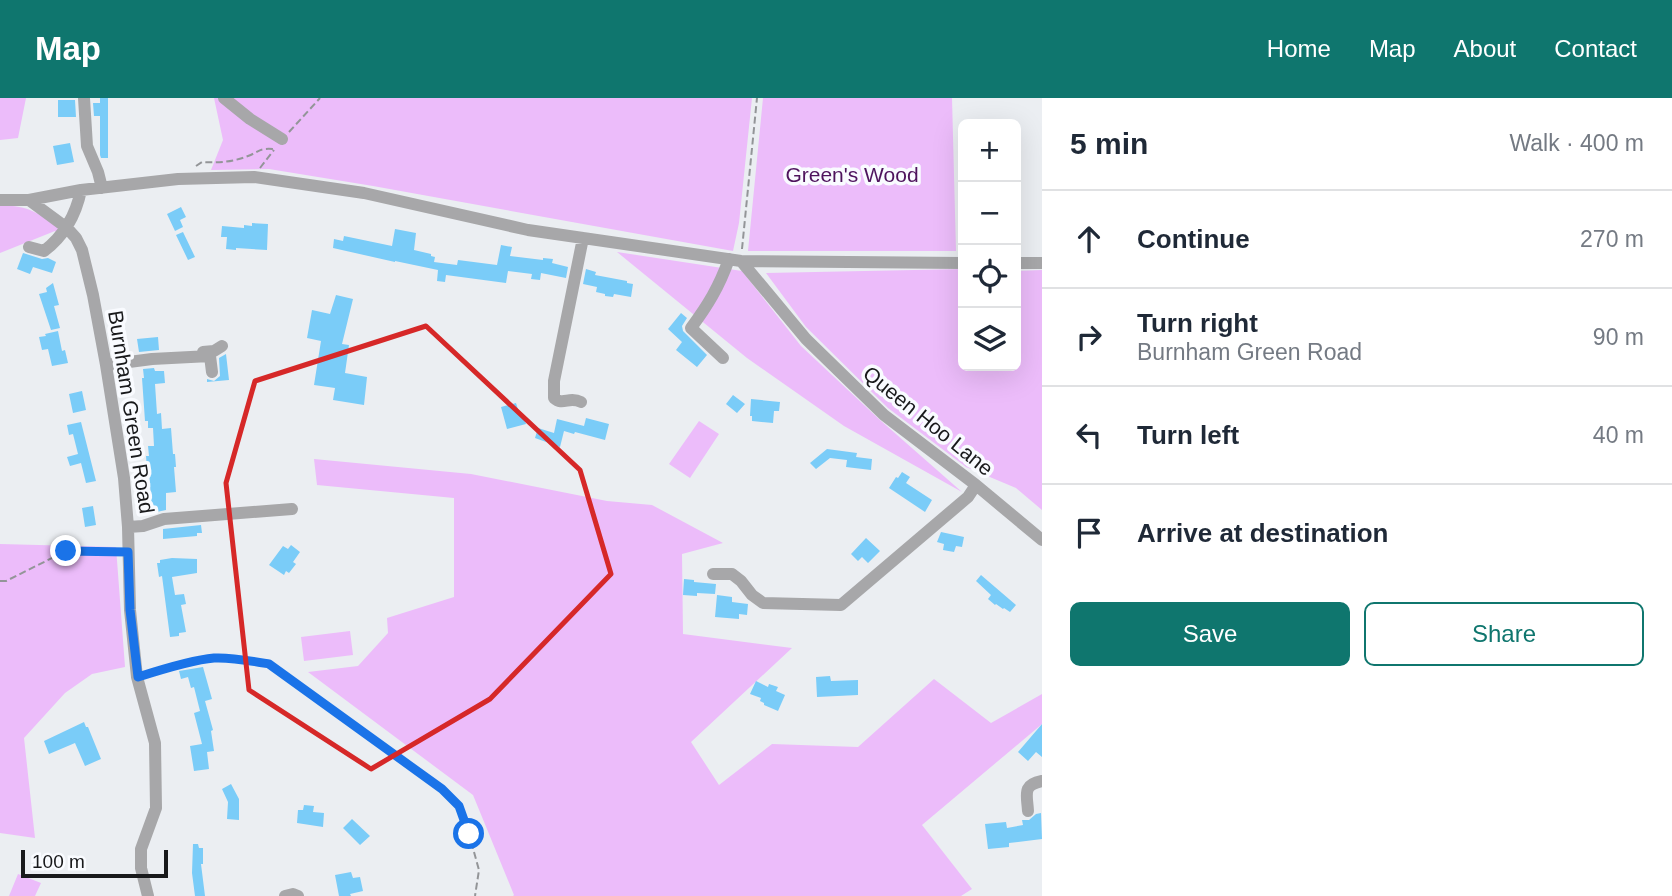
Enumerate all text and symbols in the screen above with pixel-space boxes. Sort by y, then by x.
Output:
text: Map [35,30,101,67]
text: Home [1267,35,1331,62]
text: Map [1369,35,1416,62]
text: About [1454,35,1516,62]
text: Contact [1554,35,1637,62]
map controls [958,119,1021,371]
button: + [958,119,1021,182]
text: 5 min [1070,127,1148,160]
text: Walk · 400 m [1509,130,1644,156]
park label: Green's Wood [785,163,919,186]
button: − [958,182,1021,245]
icon: ahead [1070,220,1108,258]
text: Continue [1137,224,1250,254]
text: 270 m [1580,226,1644,252]
button: locate [958,245,1021,308]
button: layers [958,308,1021,371]
text: Turn right [1137,308,1258,338]
street label: Burnham Green Road [104,309,159,515]
icon: right [1070,318,1108,356]
text: 90 m [1593,324,1644,350]
text: Burnham Green Road [1137,339,1362,365]
street label: Queen Hoo Lane [859,361,998,480]
icon: left [1070,416,1108,454]
text: Turn left [1137,420,1239,450]
text: 40 m [1593,422,1644,448]
icon: arrive [1070,514,1108,552]
text: Arrive at destination [1137,518,1388,548]
route end [50,535,81,566]
button: Save [1070,602,1350,666]
button: Share [1364,602,1644,666]
route start [453,818,484,849]
scale bar [21,847,168,879]
text: 100 m [32,851,85,872]

